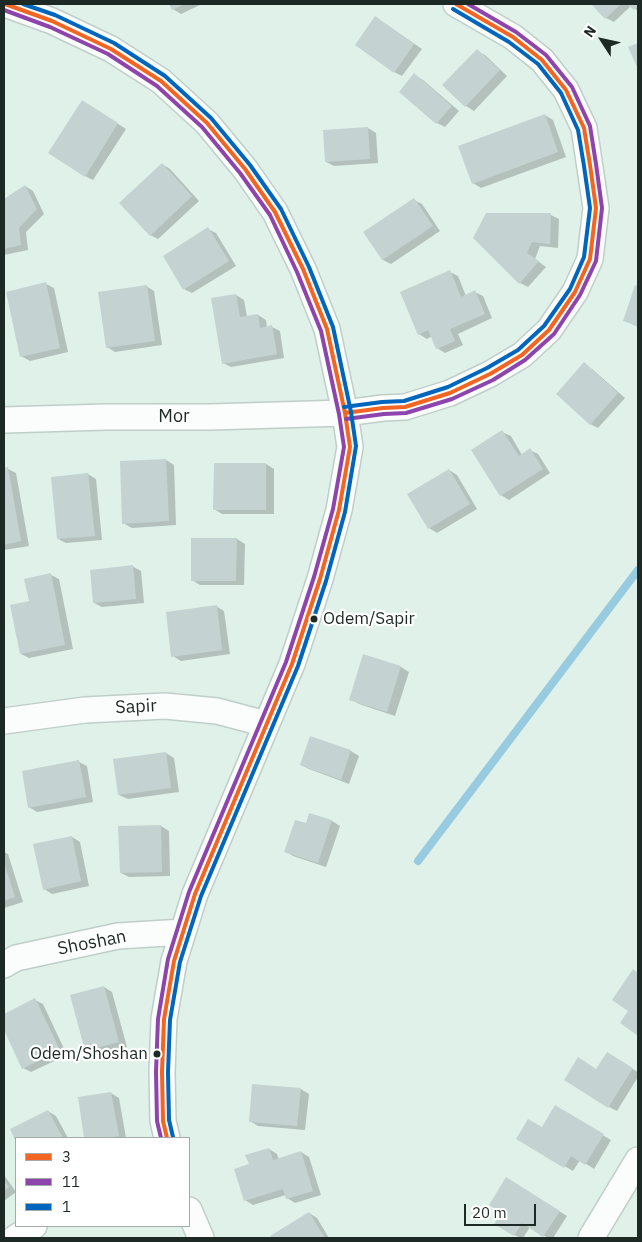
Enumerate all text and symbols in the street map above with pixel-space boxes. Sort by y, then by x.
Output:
north arrow [577,15,627,65]
text: N [579,22,600,41]
street label: Mor [158,406,190,428]
place label: Odem/Sapir [323,609,415,629]
marker: Odem/Sapir [309,614,319,624]
street label: Sapir [115,695,157,719]
street label: Shoshan [56,926,128,960]
place label: Odem/Shoshan [30,1044,148,1064]
marker: Odem/Shoshan [152,1049,162,1059]
legend [15,1137,190,1227]
text: 3 [62,1147,71,1166]
text: 11 [62,1172,80,1191]
scale bar [467,1194,540,1226]
text: 1 [62,1197,71,1216]
text: 20 m [472,1203,507,1222]

